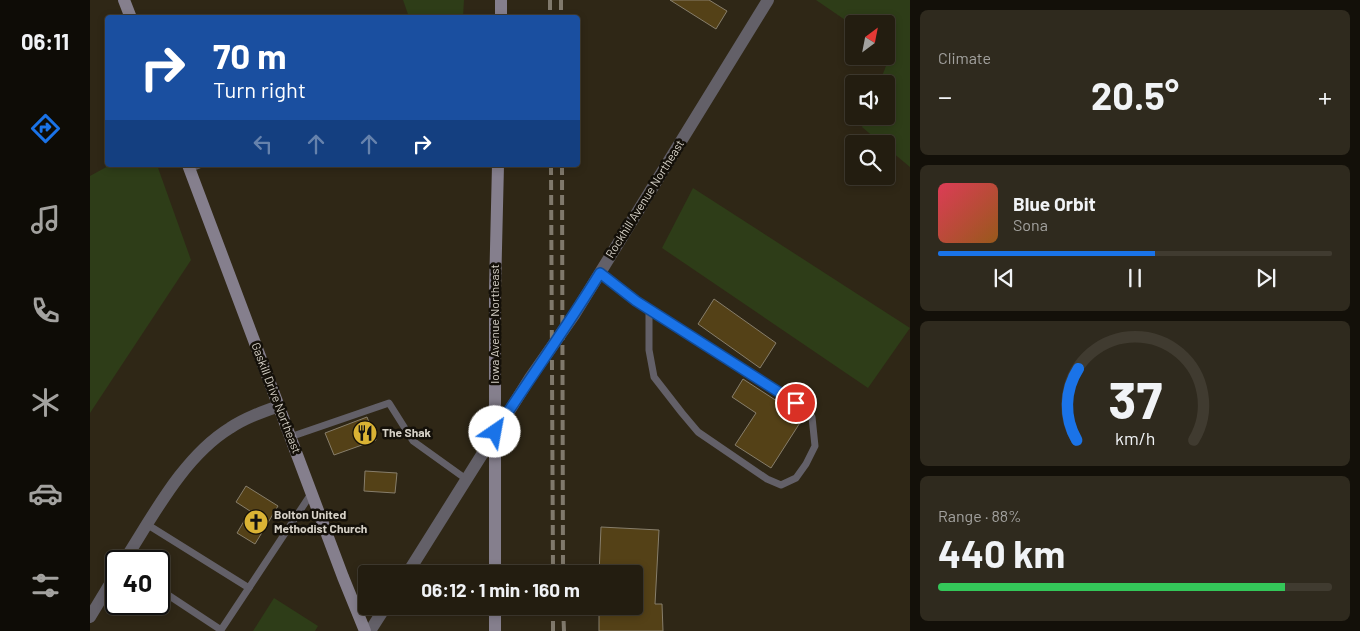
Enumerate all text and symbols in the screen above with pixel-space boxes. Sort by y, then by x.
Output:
north arrow [845,15,895,65]
map controls [845,15,895,185]
text: 06:11 [21,28,69,54]
text: 70 m [213,34,287,76]
icon: right [130,35,195,100]
text: Climate [938,48,991,67]
text: 20.5° [1091,72,1179,118]
button: sound [845,75,895,125]
text: Turn right [213,76,306,102]
text: − [938,79,952,113]
text: + [1318,79,1332,113]
icon: directions [28,111,63,146]
icon: left [249,130,277,158]
icon: ahead [302,130,330,158]
icon: ahead [355,130,383,158]
icon: right [408,130,436,158]
button: search [845,135,895,185]
street label: Rockhill Avenue Northeast [602,137,686,260]
text: Blue Orbit [1013,192,1096,215]
icon: music [28,202,63,237]
text: Sona [1013,215,1048,234]
street label: Iowa Avenue Northeast [487,264,501,384]
icon: previous [990,264,1018,292]
icon: pause [1121,264,1149,292]
icon: next [1252,264,1280,292]
icon: phone [28,293,63,328]
street label: Gaskill Drive Northeast [249,340,305,455]
text: 37 [1108,367,1162,429]
pin [775,382,817,424]
icon: climate [28,385,63,420]
icon: arrive [782,389,810,417]
position arrow [468,405,520,457]
restaurant icon: The Shak [352,420,378,446]
place label: The Shak [382,425,432,439]
text: km/h [1115,427,1155,449]
icon: car [28,476,63,511]
text: Range · 88% [938,506,1022,525]
place label: Bolton United Methodist Church [274,507,367,535]
church icon: Bolton United Methodist Church [243,509,269,535]
text: 440 km [938,530,1065,576]
speed limit sign: 40 [105,550,170,615]
icon: filters [28,568,63,603]
text: 06:12 · 1 min · 160 m [421,578,580,601]

